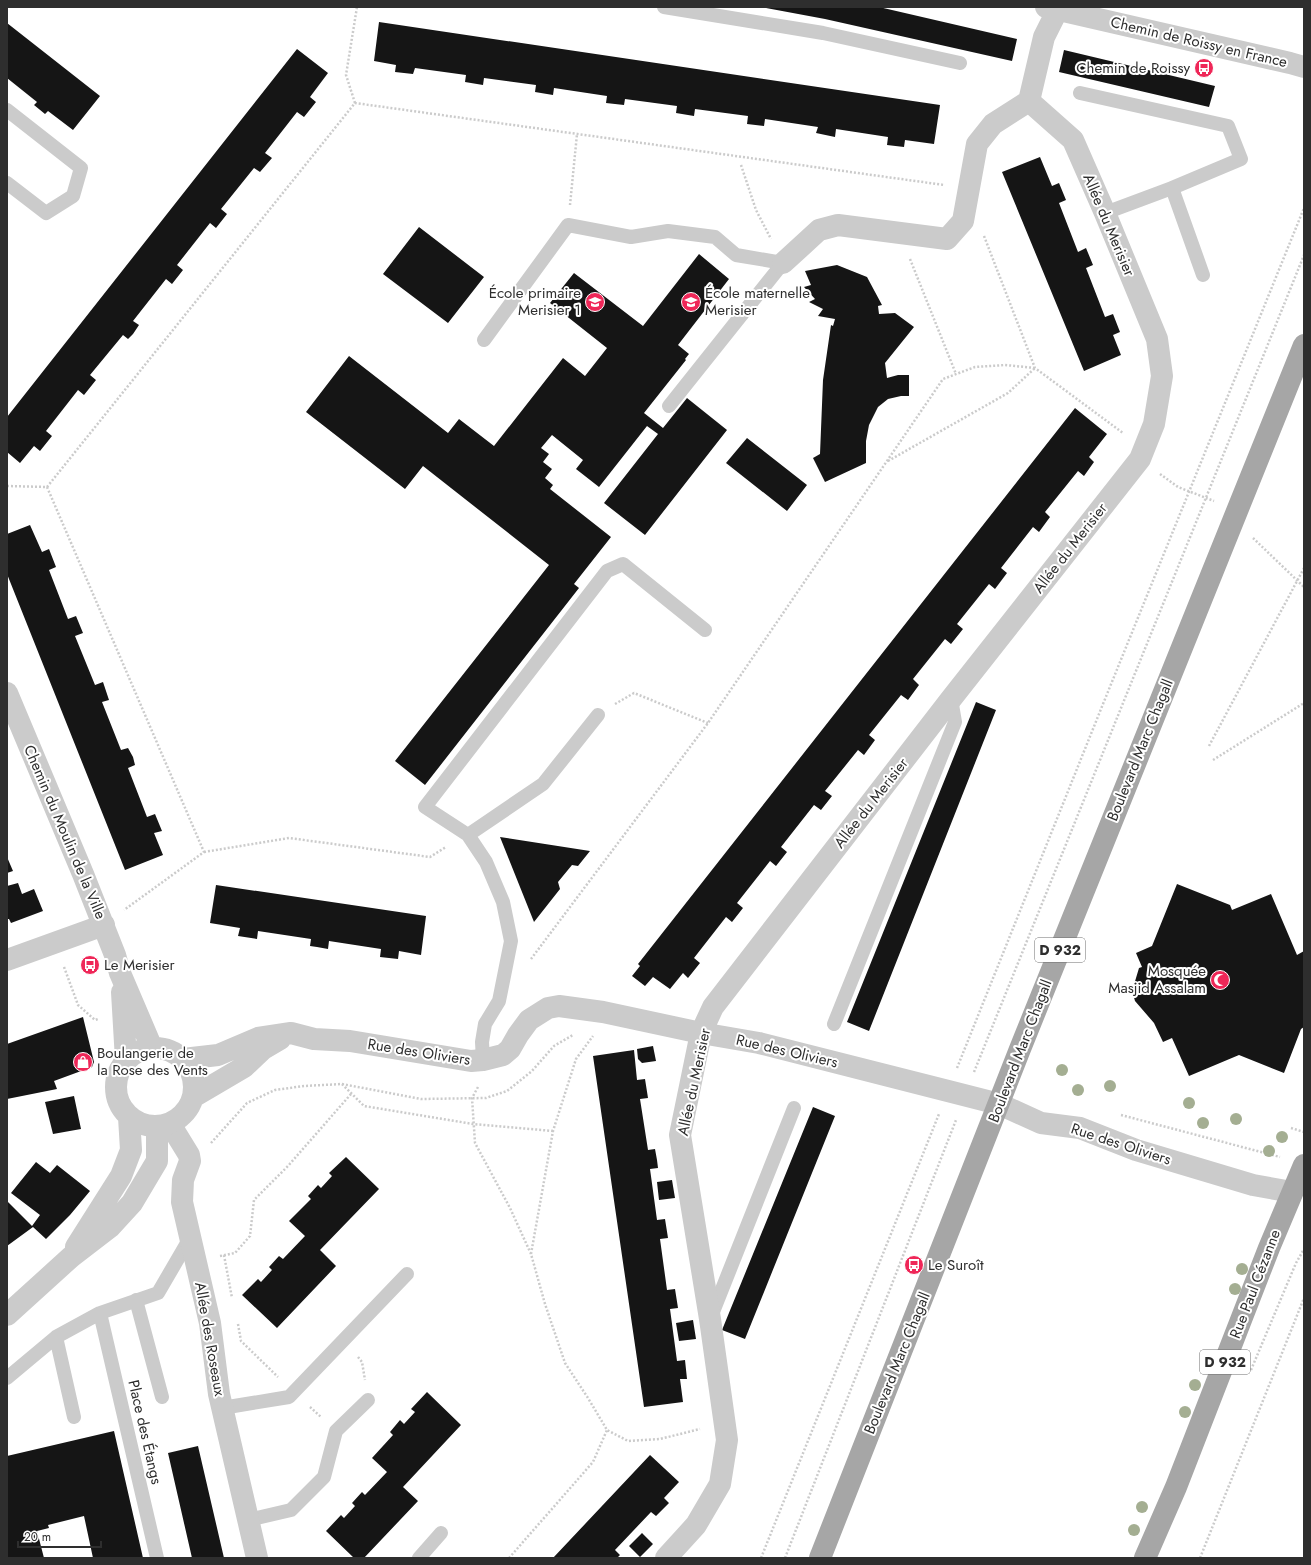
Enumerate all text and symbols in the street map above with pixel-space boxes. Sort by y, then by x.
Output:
street label: Chemin de Roissy en France [1109,13,1289,71]
bus stop icon: Chemin de Roissy [1193,57,1215,79]
place label: Chemin de Roissy [1076,59,1190,77]
street label: Allée du Merisier [1077,170,1141,280]
place label: École primaire Merisier 1 [489,282,581,321]
place label: École maternelle Merisier [705,282,810,321]
school or university icon: École primaire Merisier 1 [584,291,606,313]
school or university icon: École maternelle Merisier [680,291,702,313]
street label: Allée du Merisier [1028,497,1113,598]
street label: Boulevard Marc Chagall [1101,676,1179,824]
street label: Chemin du Moulin de la Ville [18,742,112,923]
street label: Allée du Merisier [829,752,914,853]
road number: D 932 [1035,938,1085,962]
bus stop icon: Le Merisier [79,954,101,976]
place label: Le Merisier [104,954,176,976]
place label: Mosquée Masjid Assalam [1108,960,1206,999]
mosque icon: Mosquée Masjid Assalam [1209,969,1231,991]
street label: Boulevard Marc Chagall [983,976,1057,1126]
street label: Allée du Merisier [672,1025,716,1138]
street label: Rue des Oliviers [734,1029,840,1073]
street label: Rue des Oliviers [366,1033,472,1071]
place label: Boulangerie de la Rose des Vents [97,1042,208,1081]
shop icon: Boulangerie de la Rose des Vents [72,1051,94,1073]
street label: Rue des Oliviers [1068,1117,1174,1171]
street label: Rue Paul Cézanne [1224,1226,1286,1342]
bus stop icon: Le Suroît [903,1254,925,1276]
place label: Le Suroît [928,1254,984,1276]
street label: Allée des Roseaux [189,1280,231,1398]
street label: Boulevard Marc Chagall [858,1289,936,1437]
road number: D 932 [1200,1350,1250,1374]
street label: Place des Étangs [122,1378,168,1486]
scale bar [18,1523,101,1549]
text: 20 m [24,1528,51,1546]

